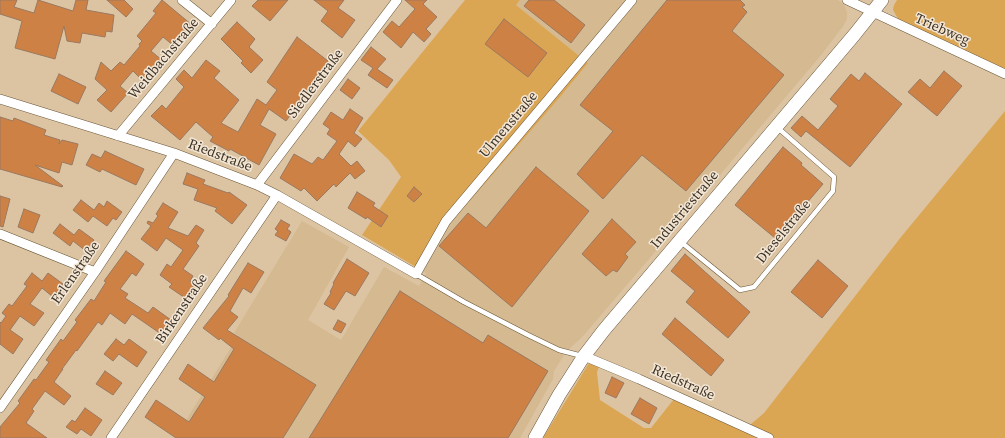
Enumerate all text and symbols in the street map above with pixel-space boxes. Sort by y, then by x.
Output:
street label: Triebweg [912,11,972,49]
street label: Weidbachstraße [125,15,203,103]
street label: Siedlerstraße [284,46,348,122]
street label: Ulmenstraße [476,88,542,162]
street label: Riedstraße [186,136,254,176]
street label: Industriestraße [648,168,722,252]
street label: Dieselstraße [753,197,815,267]
street label: Erlenstraße [48,238,104,308]
street label: Birkenstraße [152,271,212,347]
street label: Riedstraße [649,362,717,404]

